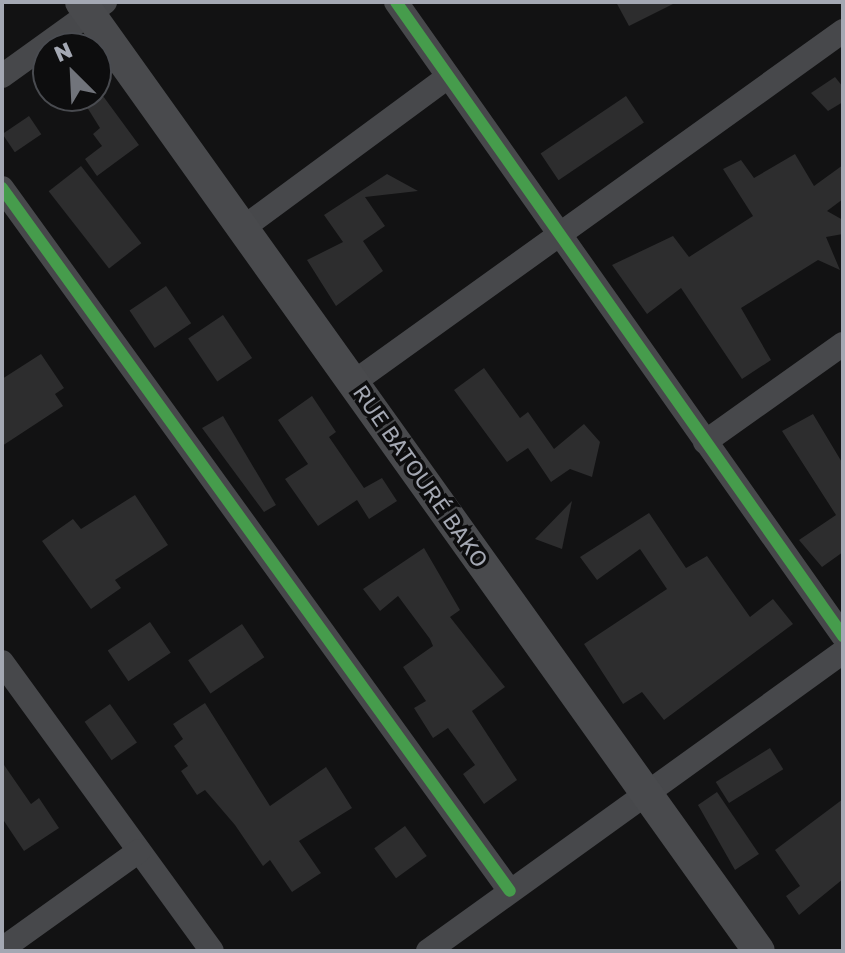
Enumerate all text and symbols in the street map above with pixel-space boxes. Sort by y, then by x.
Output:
north arrow [32,32,112,112]
text: N [50,36,76,67]
street label: RUE BATOURÉ BAKO [348,380,494,572]

